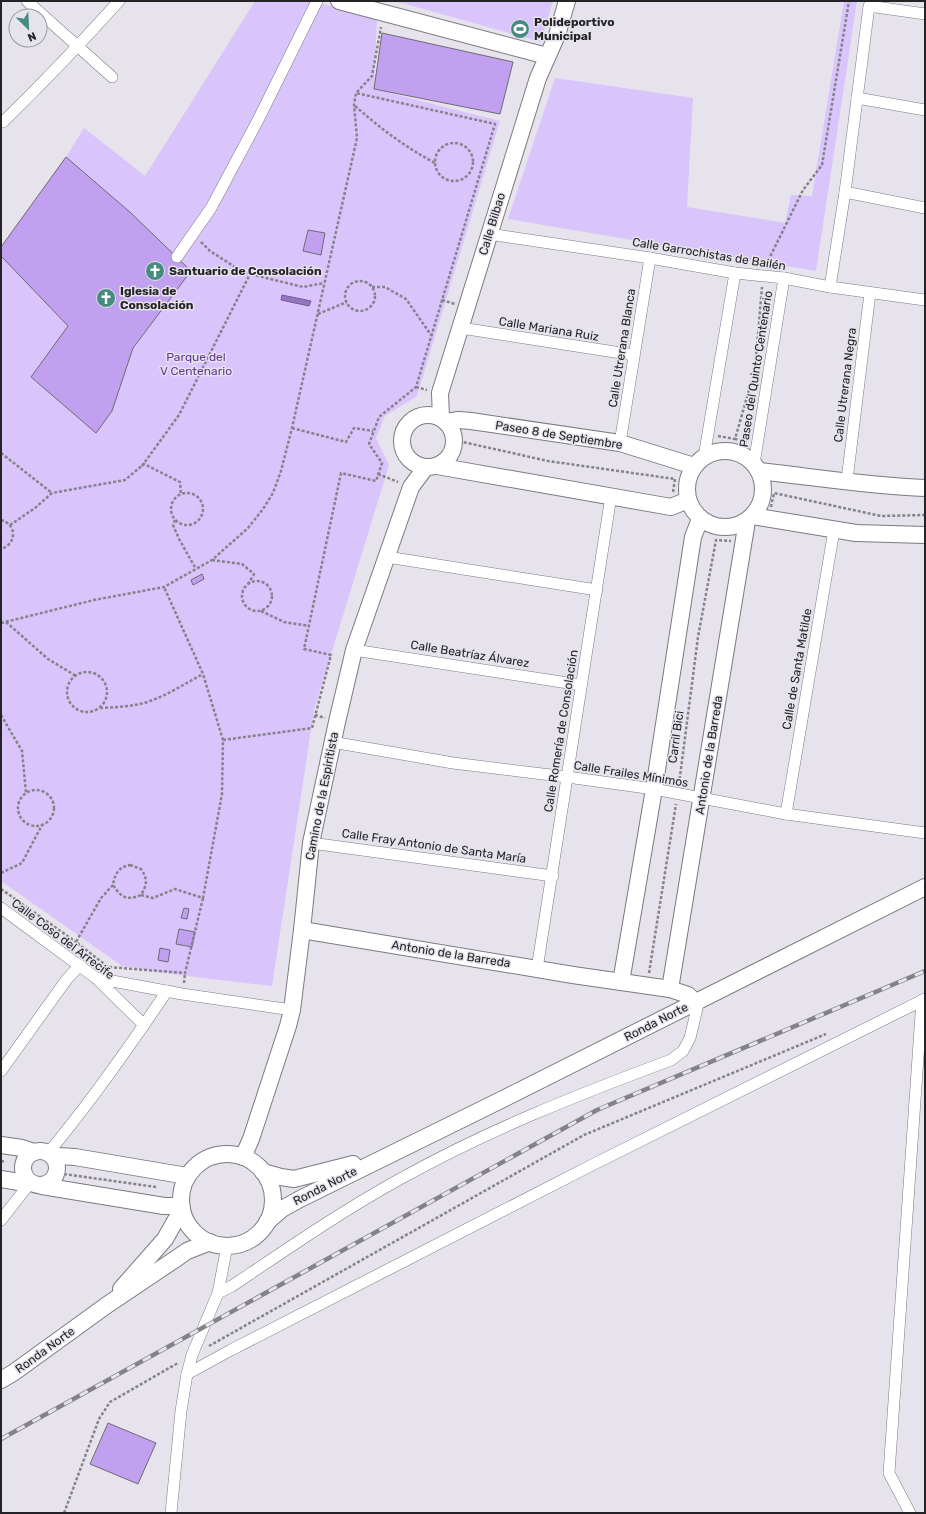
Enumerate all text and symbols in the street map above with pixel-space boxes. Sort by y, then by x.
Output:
north arrow [8,8,48,48]
place label: Polideportivo Municipal [534,15,615,43]
sports icon: Polideportivo Municipal [509,18,531,40]
text: N [26,29,38,44]
street label: Calle Bilbao [476,191,508,257]
street label: Calle Garrochistas de Bailén [631,235,787,273]
church icon: Santuario de Consolación [144,260,166,282]
place label: Santuario de Consolación [169,264,322,278]
place label: Iglesia de Consolación [120,284,194,312]
church icon: Iglesia de Consolación [95,287,117,309]
street label: Calle Utrerana Blanca [606,287,638,409]
street label: Paseo del Quinto Centenario [737,290,775,448]
street label: Calle Mariana Ruiz [498,314,600,344]
street label: Calle Utrerana Negra [831,327,859,443]
park label: Parque del V Centenario [160,350,232,378]
street label: Paseo 8 de Septiembre [494,418,624,452]
street label: Calle de Santa Matilde [779,607,815,731]
street label: Calle Beatríaz Álvarez [410,638,530,670]
street label: Calle Romería de Consolación [541,649,581,813]
street label: Antonio de la Barreda [693,695,725,815]
street label: Carril Bici [665,710,687,764]
street label: Camino de la Espiritista [303,731,341,861]
street label: Calle Frailes Mínimos [573,758,689,790]
street label: Calle Fray Antonio de Santa María [341,826,527,866]
street label: Calle Coso del Arrecife [9,896,117,982]
street label: Antonio de la Barreda [391,938,511,970]
street label: Ronda Norte [622,1000,691,1044]
street label: Ronda Norte [291,1164,360,1208]
street label: Ronda Norte [13,1324,78,1376]

